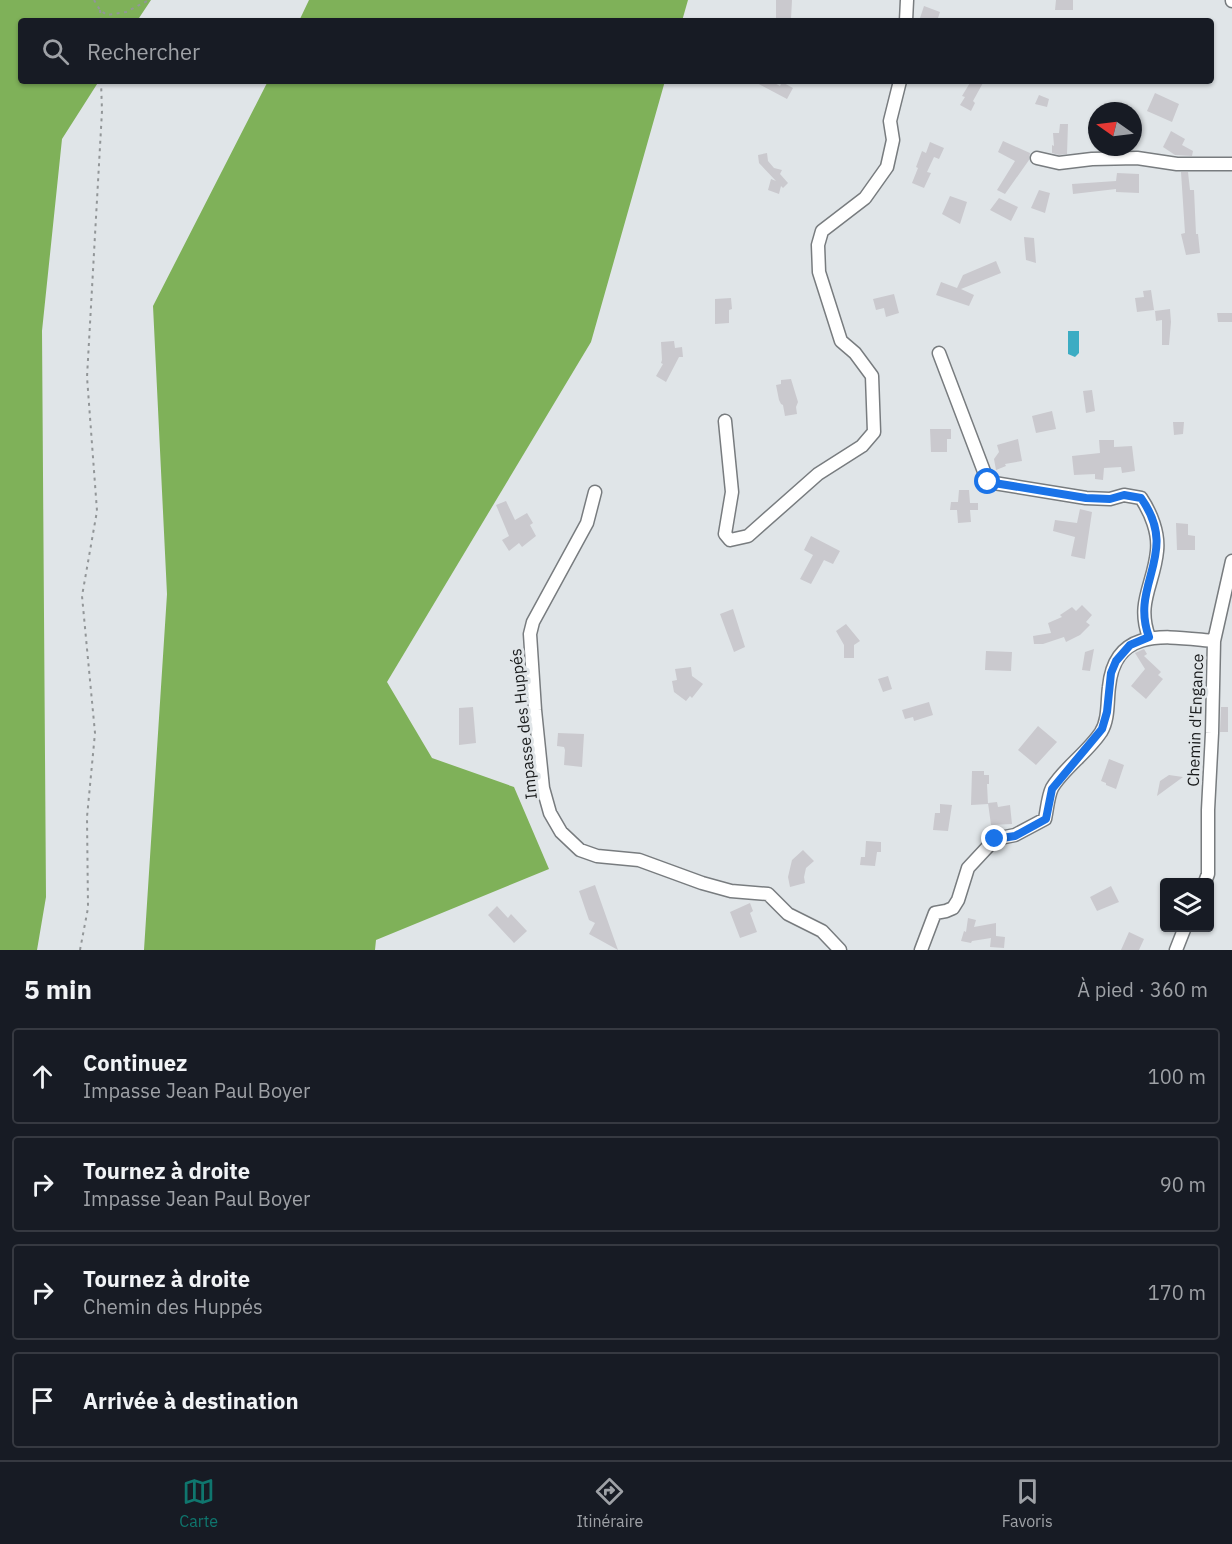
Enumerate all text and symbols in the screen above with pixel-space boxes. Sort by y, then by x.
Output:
search box [18,18,1214,84]
icon: search [39,35,72,68]
text: Rechercher [87,37,200,66]
north arrow [1088,102,1142,156]
route start [974,468,1000,494]
street label: Impasse des Huppés [505,648,541,800]
street label: Chemin d'Engance [1183,653,1207,787]
route end [981,825,1007,851]
map controls [1160,878,1214,932]
button: layers [1160,878,1214,932]
text: 5 min [24,972,92,1006]
text: À pied · 360 m [1077,976,1208,1003]
text: Continuez [83,1048,187,1077]
icon: ahead [26,1060,59,1093]
text: 100 m [1148,1063,1206,1090]
text: Impasse Jean Paul Boyer [83,1077,310,1104]
text: Tournez à droite [83,1156,250,1185]
icon: right [26,1168,59,1201]
text: 90 m [1160,1171,1206,1198]
text: Impasse Jean Paul Boyer [83,1185,310,1212]
text: Tournez à droite [83,1264,250,1293]
icon: right [26,1276,59,1309]
text: 170 m [1148,1279,1206,1306]
text: Chemin des Huppés [83,1293,263,1320]
icon: arrive [26,1384,59,1417]
text: Arrivée à destination [83,1386,299,1415]
tab: Carte [179,1475,218,1531]
tab: Itinéraire [576,1475,643,1531]
tab: Favoris [1002,1475,1053,1531]

